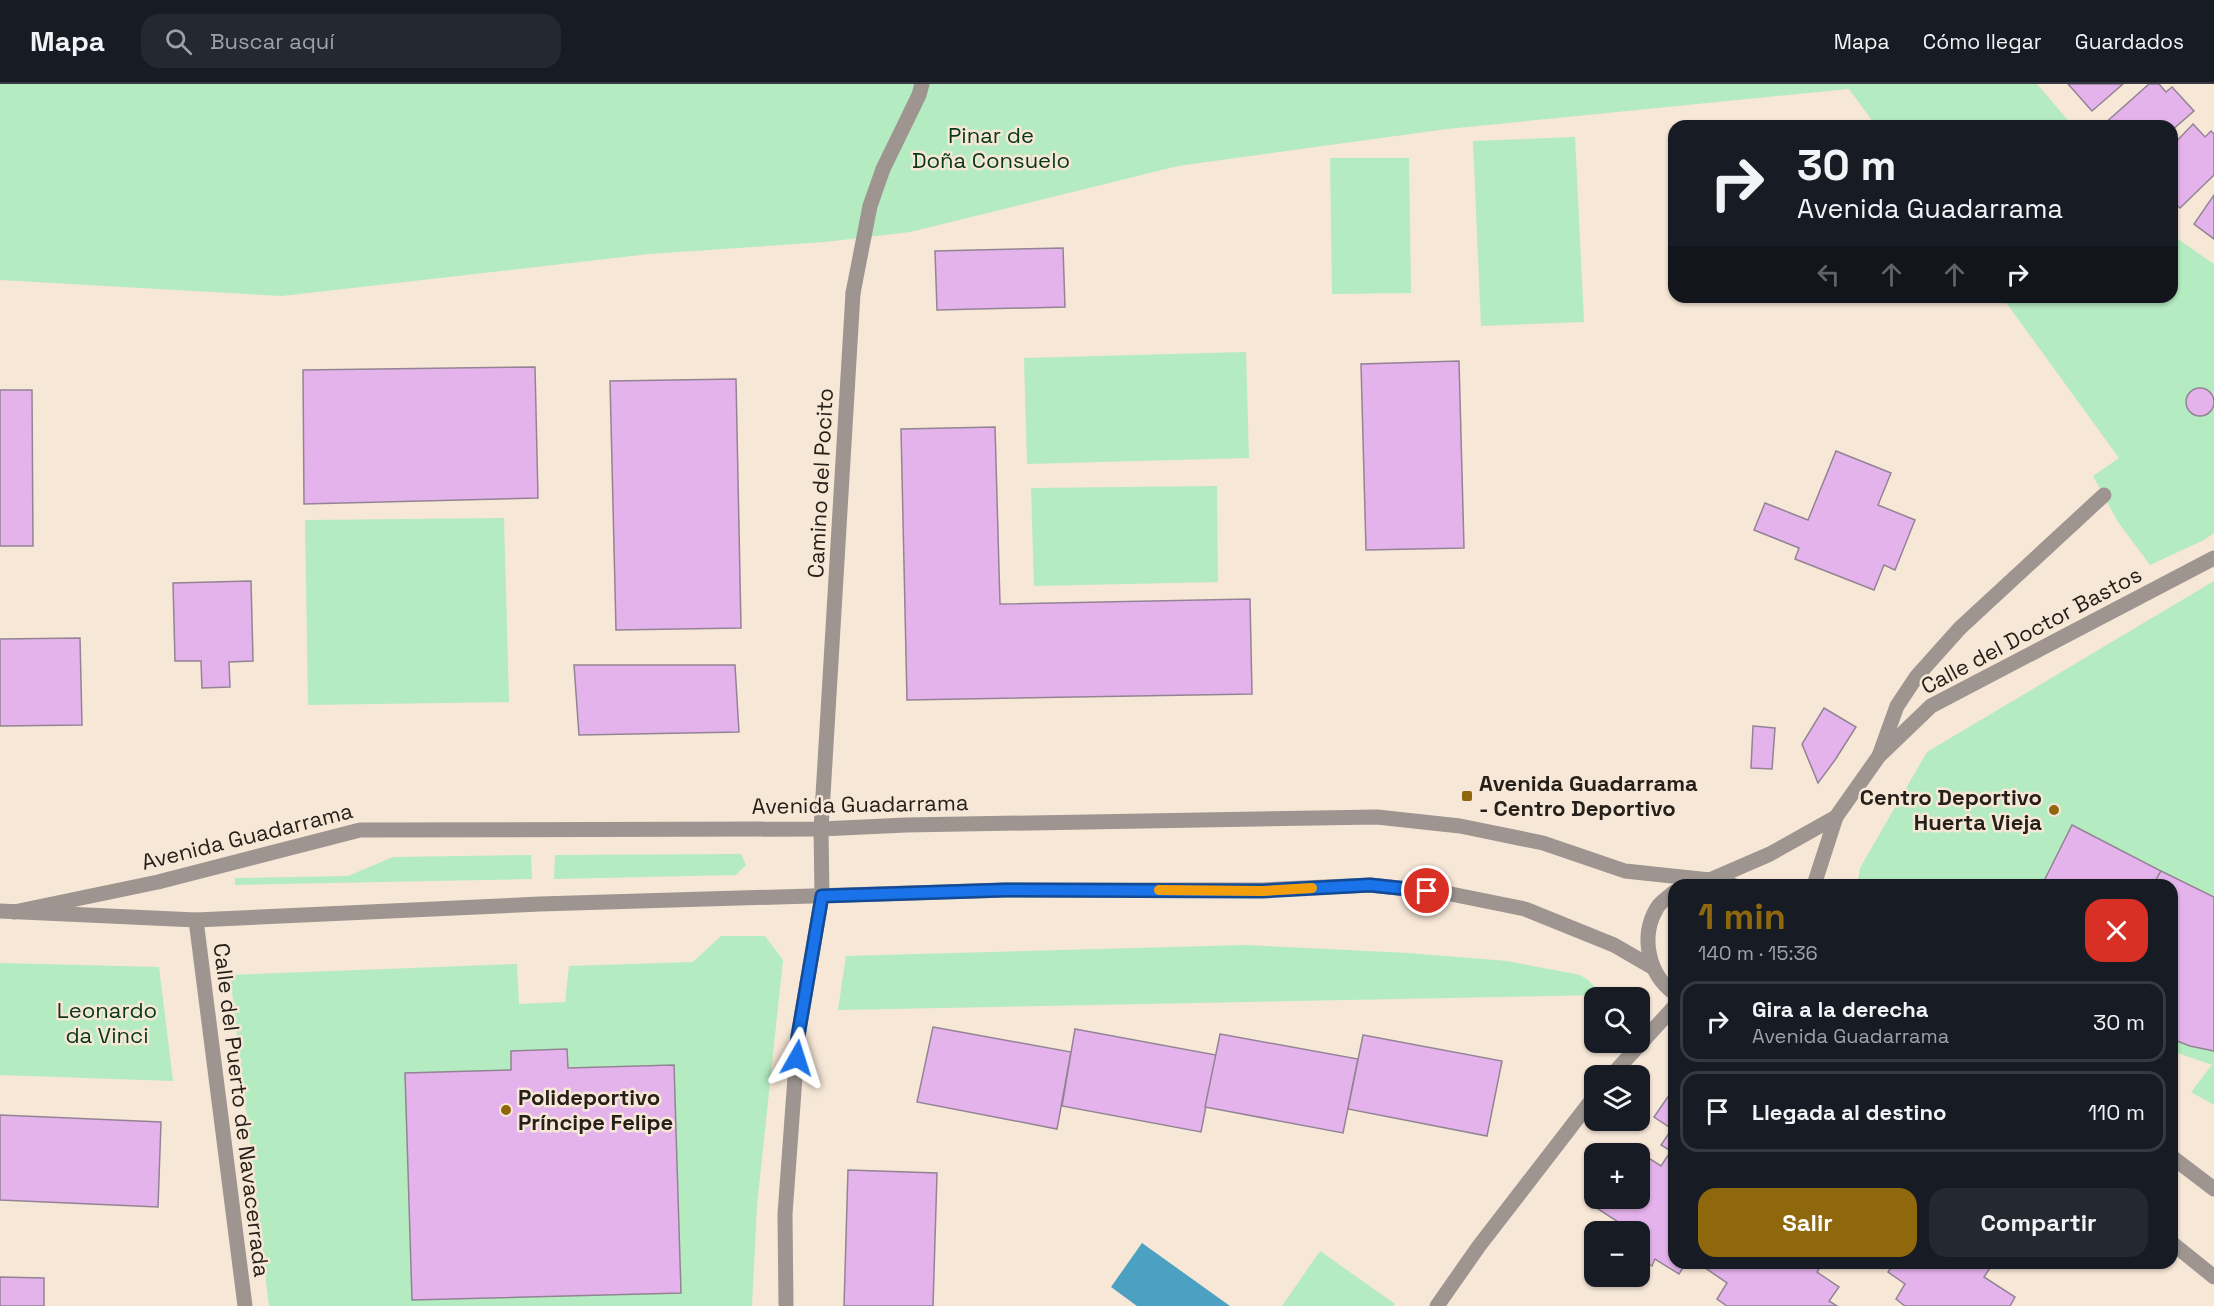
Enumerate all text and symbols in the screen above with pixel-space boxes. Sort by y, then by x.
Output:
search box [141,14,561,68]
text: Mapa [30,23,105,59]
icon: search [162,25,195,58]
text: Buscar aquí [210,27,335,55]
text: Mapa [1834,28,1890,55]
text: Cómo llegar [1923,28,2042,55]
text: Guardados [2075,28,2184,55]
park label: Pinar de Doña Consuelo [912,121,1070,174]
text: 30 m [1797,139,1896,192]
icon: right [1698,144,1776,222]
text: Avenida Guadarrama [1797,191,2063,226]
icon: left [1812,258,1845,291]
icon: ahead [1875,258,1908,291]
icon: ahead [1938,258,1971,291]
icon: right [2001,258,2034,291]
street label: Camino del Pocito [801,387,839,579]
street label: Calle del Doctor Bastos [1916,560,2146,700]
place label: Avenida Guadarrama - Centro Deportivo [1479,769,1698,822]
place label: Centro Deportivo Huerta Vieja [1860,783,2042,836]
street label: Avenida Guadarrama [751,788,969,820]
marker: Avenida Guadarrama - Centro Deportivo [1460,789,1474,803]
street label: Avenida Guadarrama [138,796,356,876]
marker: Centro Deportivo Huerta Vieja [2047,803,2061,817]
pin [1401,865,1452,916]
icon: arrive [1410,874,1443,907]
text: 1 min [1698,894,1786,940]
button: close [2085,899,2148,962]
text: 140 m · 15:36 [1698,940,1818,966]
street label: Calle del Puerto de Navacerrada [208,941,276,1279]
map controls [1584,987,1650,1287]
button: search [1584,987,1650,1053]
text: Gira a la derecha [1752,995,1929,1023]
park label: Leonardo da Vinci [57,996,157,1049]
icon: right [1701,1005,1734,1038]
text: 30 m [2093,1008,2145,1036]
text: Avenida Guadarrama [1752,1023,1949,1049]
position arrow [765,1026,829,1090]
button: layers [1584,1065,1650,1131]
place label: Polideportivo Príncipe Felipe [518,1083,673,1136]
icon: arrive [1701,1095,1734,1128]
text: Llegada al destino [1752,1098,1946,1126]
text: 110 m [2088,1098,2145,1126]
marker: Polideportivo Príncipe Felipe [499,1103,513,1117]
button: + [1584,1143,1650,1209]
button: Salir [1698,1188,1917,1257]
button: Compartir [1929,1188,2148,1257]
button: − [1584,1221,1650,1287]

